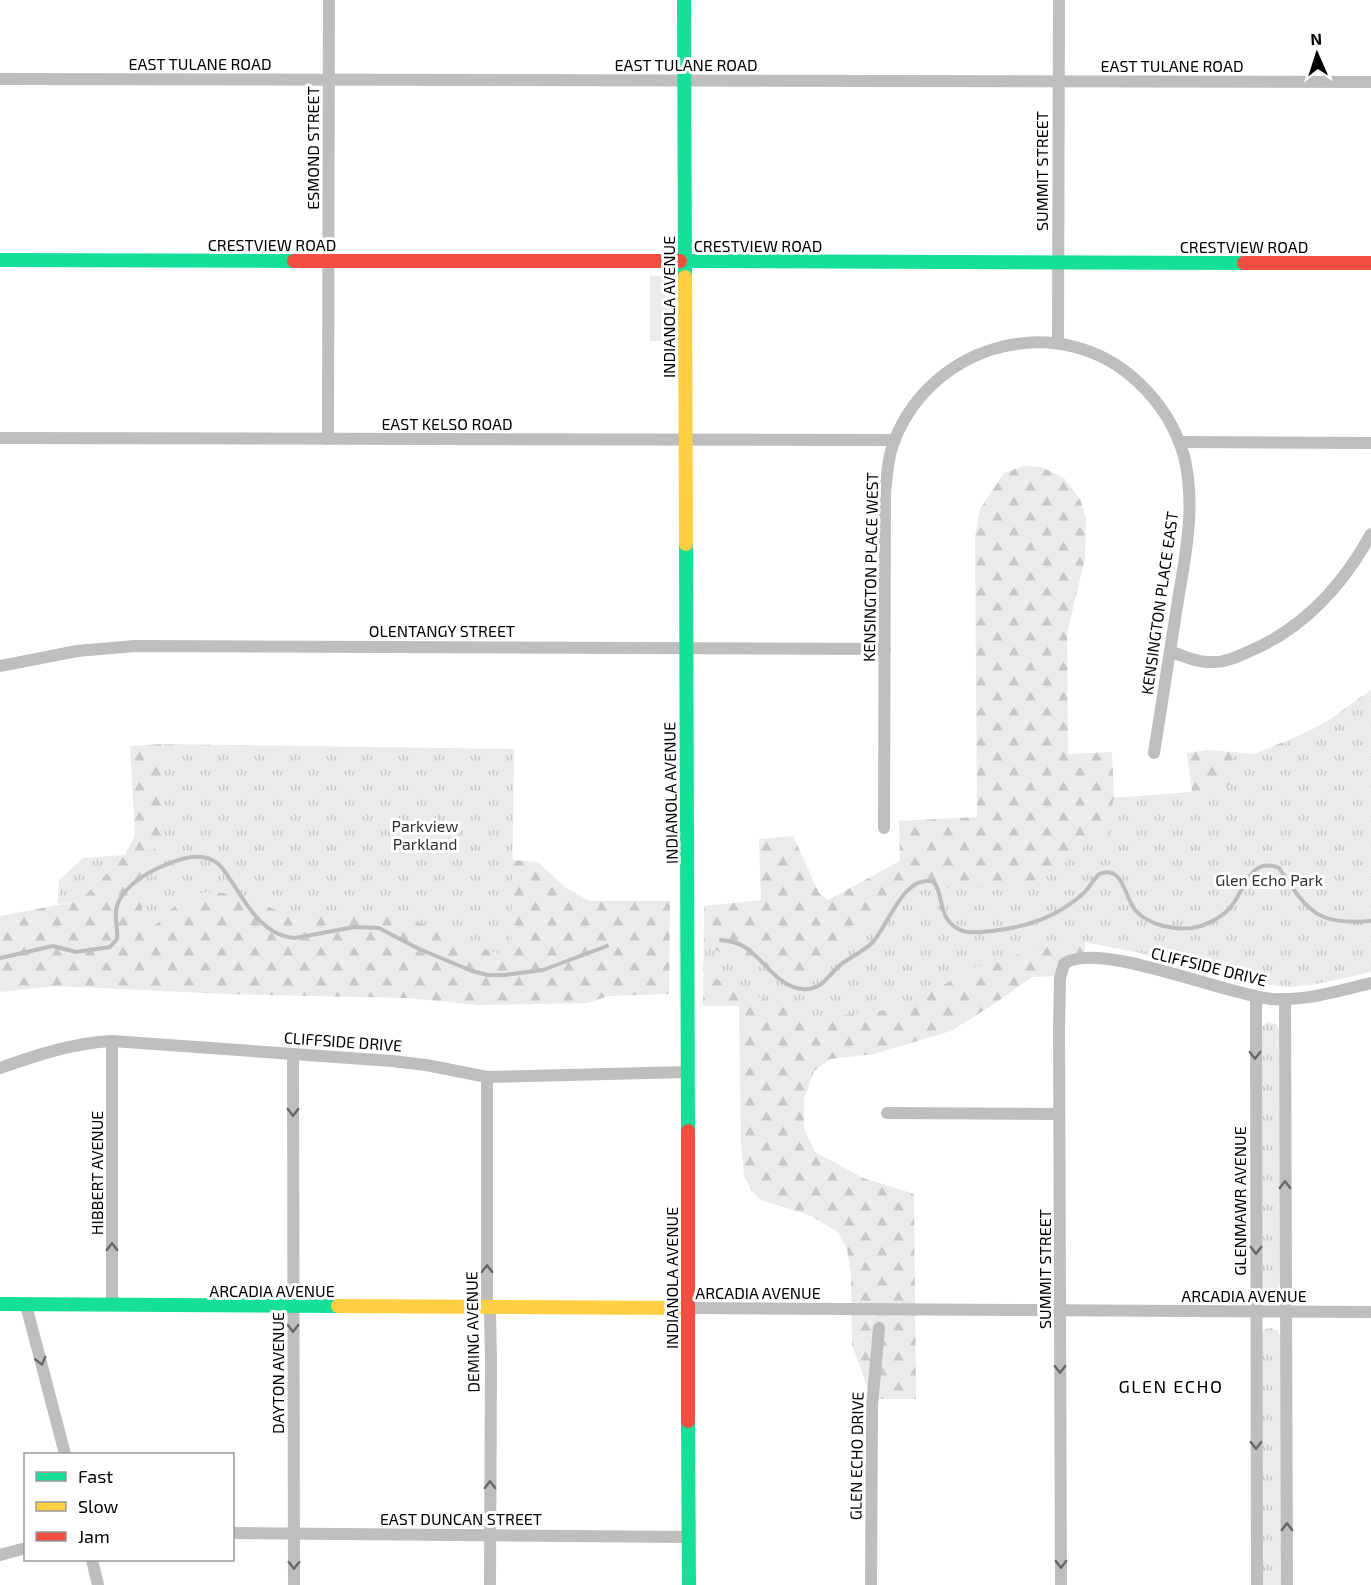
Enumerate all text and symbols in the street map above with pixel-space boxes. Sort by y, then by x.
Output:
north arrow [1287,24,1347,84]
text: N [1310,29,1322,48]
street label: EAST TULANE ROAD [128,54,272,73]
street label: EAST TULANE ROAD [614,55,758,74]
street label: EAST TULANE ROAD [1100,56,1244,75]
street label: ESMOND STREET [303,86,322,210]
street label: SUMMIT STREET [1032,111,1051,231]
street label: CRESTVIEW ROAD [208,235,336,254]
street label: INDIANOLA AVENUE [659,236,678,378]
street label: CRESTVIEW ROAD [694,236,822,255]
street label: CRESTVIEW ROAD [1180,237,1308,256]
street label: EAST KELSO ROAD [381,414,513,433]
street label: KENSINGTON PLACE WEST [859,472,881,662]
street label: KENSINGTON PLACE EAST [1137,510,1181,696]
street label: OLENTANGY STREET [369,621,515,640]
street label: INDIANOLA AVENUE [659,722,681,864]
park label: Parkview Parkland [392,816,458,853]
park label: Glen Echo Park [1215,870,1323,889]
street label: CLIFFSIDE DRIVE [1149,942,1269,990]
street label: CLIFFSIDE DRIVE [283,1027,403,1055]
one-way arrow [1249,1051,1261,1060]
one-way arrow [287,1108,299,1117]
street label: HIBBERT AVENUE [87,1111,106,1235]
street label: GLENMAWR AVENUE [1230,1126,1249,1276]
one-way arrow [1279,1180,1292,1189]
street label: INDIANOLA AVENUE [662,1207,681,1349]
street label: SUMMIT STREET [1035,1209,1054,1329]
one-way arrow [106,1242,118,1251]
one-way arrow [1250,1246,1262,1255]
one-way arrow [481,1265,493,1274]
street label: DEMING AVENUE [461,1271,483,1393]
street label: ARCADIA AVENUE [209,1281,335,1300]
street label: ARCADIA AVENUE [695,1283,821,1302]
street label: ARCADIA AVENUE [1181,1286,1307,1305]
street label: DAYTON AVENUE [268,1312,287,1434]
one-way arrow [287,1324,299,1333]
one-way arrow [34,1356,46,1366]
one-way arrow [1054,1364,1066,1373]
district label: GLEN ECHO [1118,1375,1224,1397]
street label: GLEN ECHO DRIVE [845,1392,867,1520]
one-way arrow [1250,1441,1262,1450]
legend [24,1453,234,1561]
text: Fast [78,1465,113,1487]
one-way arrow [484,1480,496,1489]
text: Slow [78,1495,119,1517]
street label: EAST DUNCAN STREET [380,1509,542,1528]
one-way arrow [1281,1522,1293,1531]
text: Jam [78,1525,110,1547]
one-way arrow [1055,1559,1067,1568]
one-way arrow [288,1561,300,1570]

